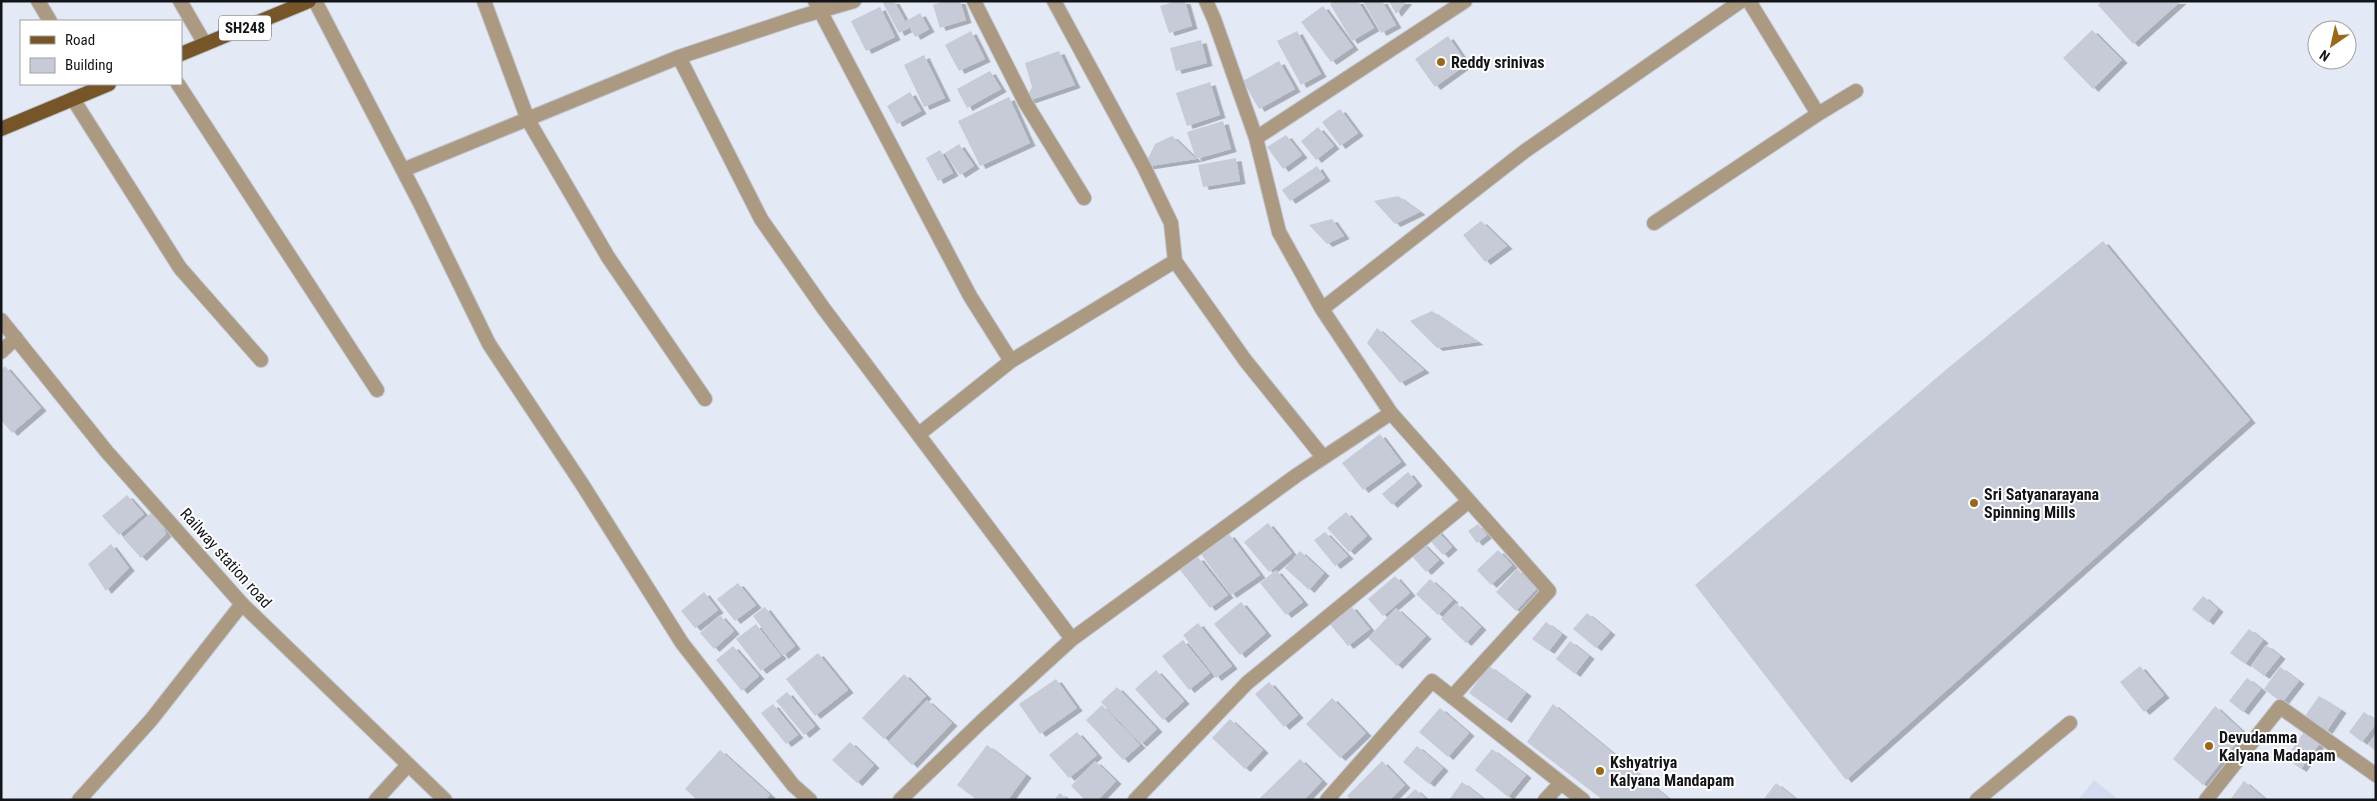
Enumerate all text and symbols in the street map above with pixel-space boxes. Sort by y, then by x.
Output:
road number: SH248 [219,15,271,40]
legend [20,20,182,85]
north arrow [2307,20,2357,70]
text: Road [65,31,95,49]
text: N [2317,47,2333,65]
place label: Reddy srinivas [1451,53,1545,72]
text: Building [65,56,113,74]
marker: Reddy srinivas [1435,56,1447,68]
place label: Sri Satyanarayana Spinning Mills [1984,485,2100,522]
marker: Sri Satyanarayana Spinning Mills [1968,497,1980,509]
street label: Railway station road [176,504,276,612]
place label: Devudamma Kalyana Madapam [2219,728,2336,765]
marker: Devudamma Kalyana Madapam [2203,740,2215,752]
place label: Kshyatriya Kalyana Mandapam [1610,753,1735,790]
marker: Kshyatriya Kalyana Mandapam [1594,765,1606,777]

